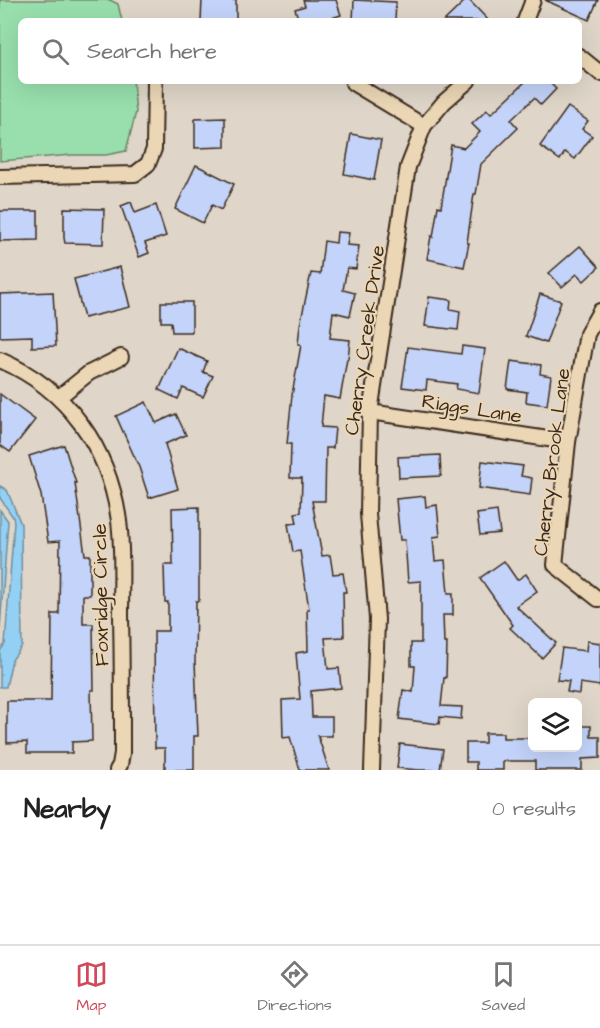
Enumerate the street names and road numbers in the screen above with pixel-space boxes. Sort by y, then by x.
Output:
street label: Cherry Creek Drive [338,243,393,437]
street label: Cherry Brook Lane [527,367,578,558]
street label: Riggs Lane [420,387,524,432]
street label: Foxridge Circle [86,523,117,667]

